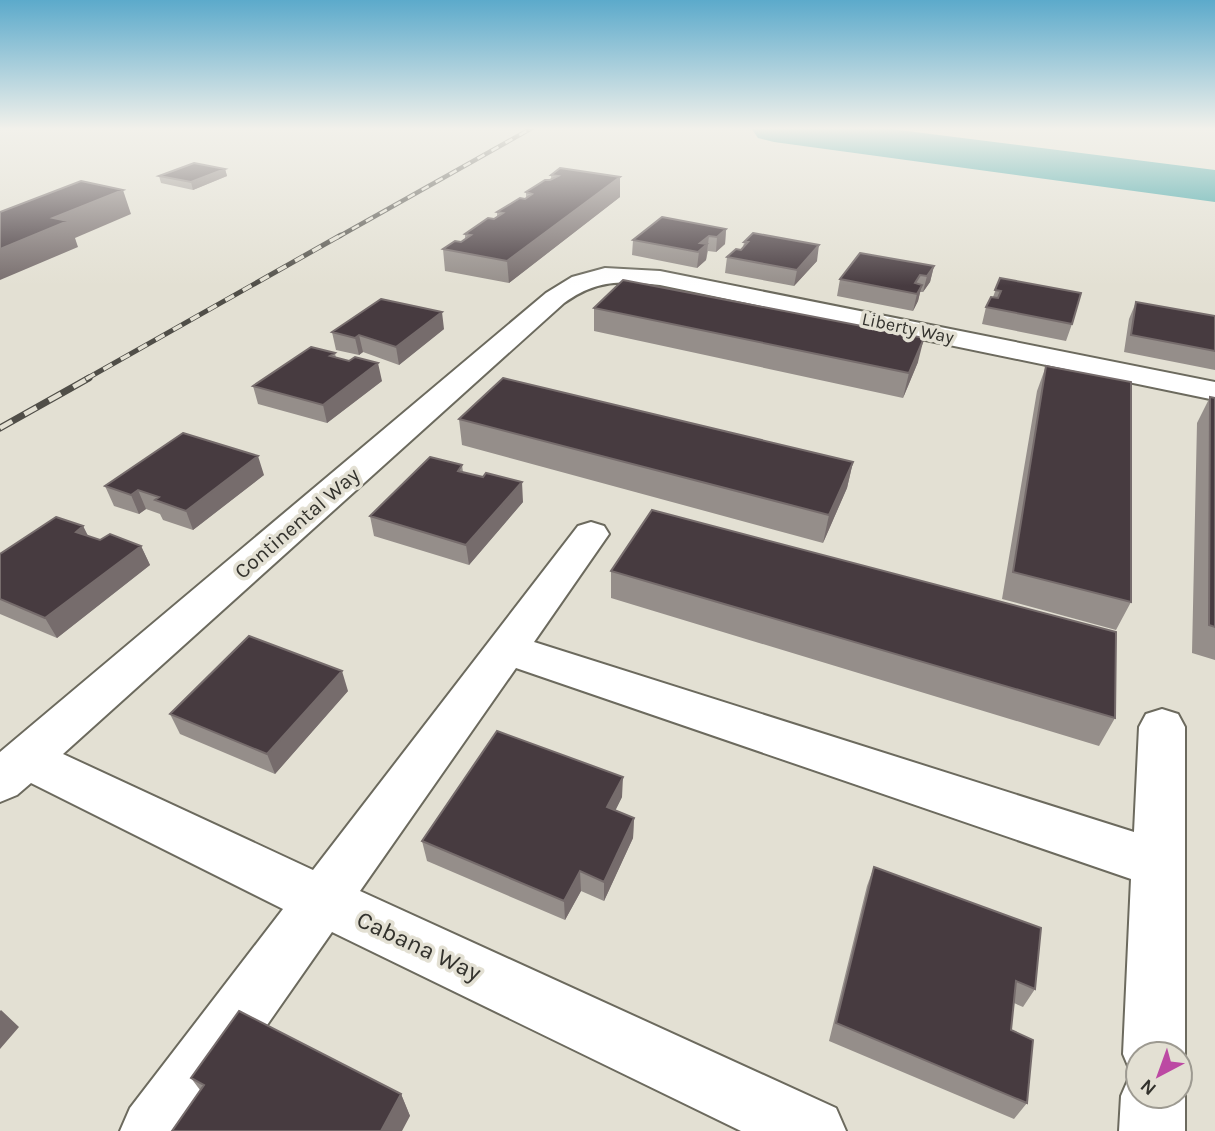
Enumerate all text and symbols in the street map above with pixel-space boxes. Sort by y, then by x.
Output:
street label: Liberty Way [860,308,957,349]
street label: Continental Way [230,462,364,584]
street label: Cabana Way [352,905,486,987]
north arrow [1124,1040,1194,1110]
text: N [1136,1074,1161,1100]

